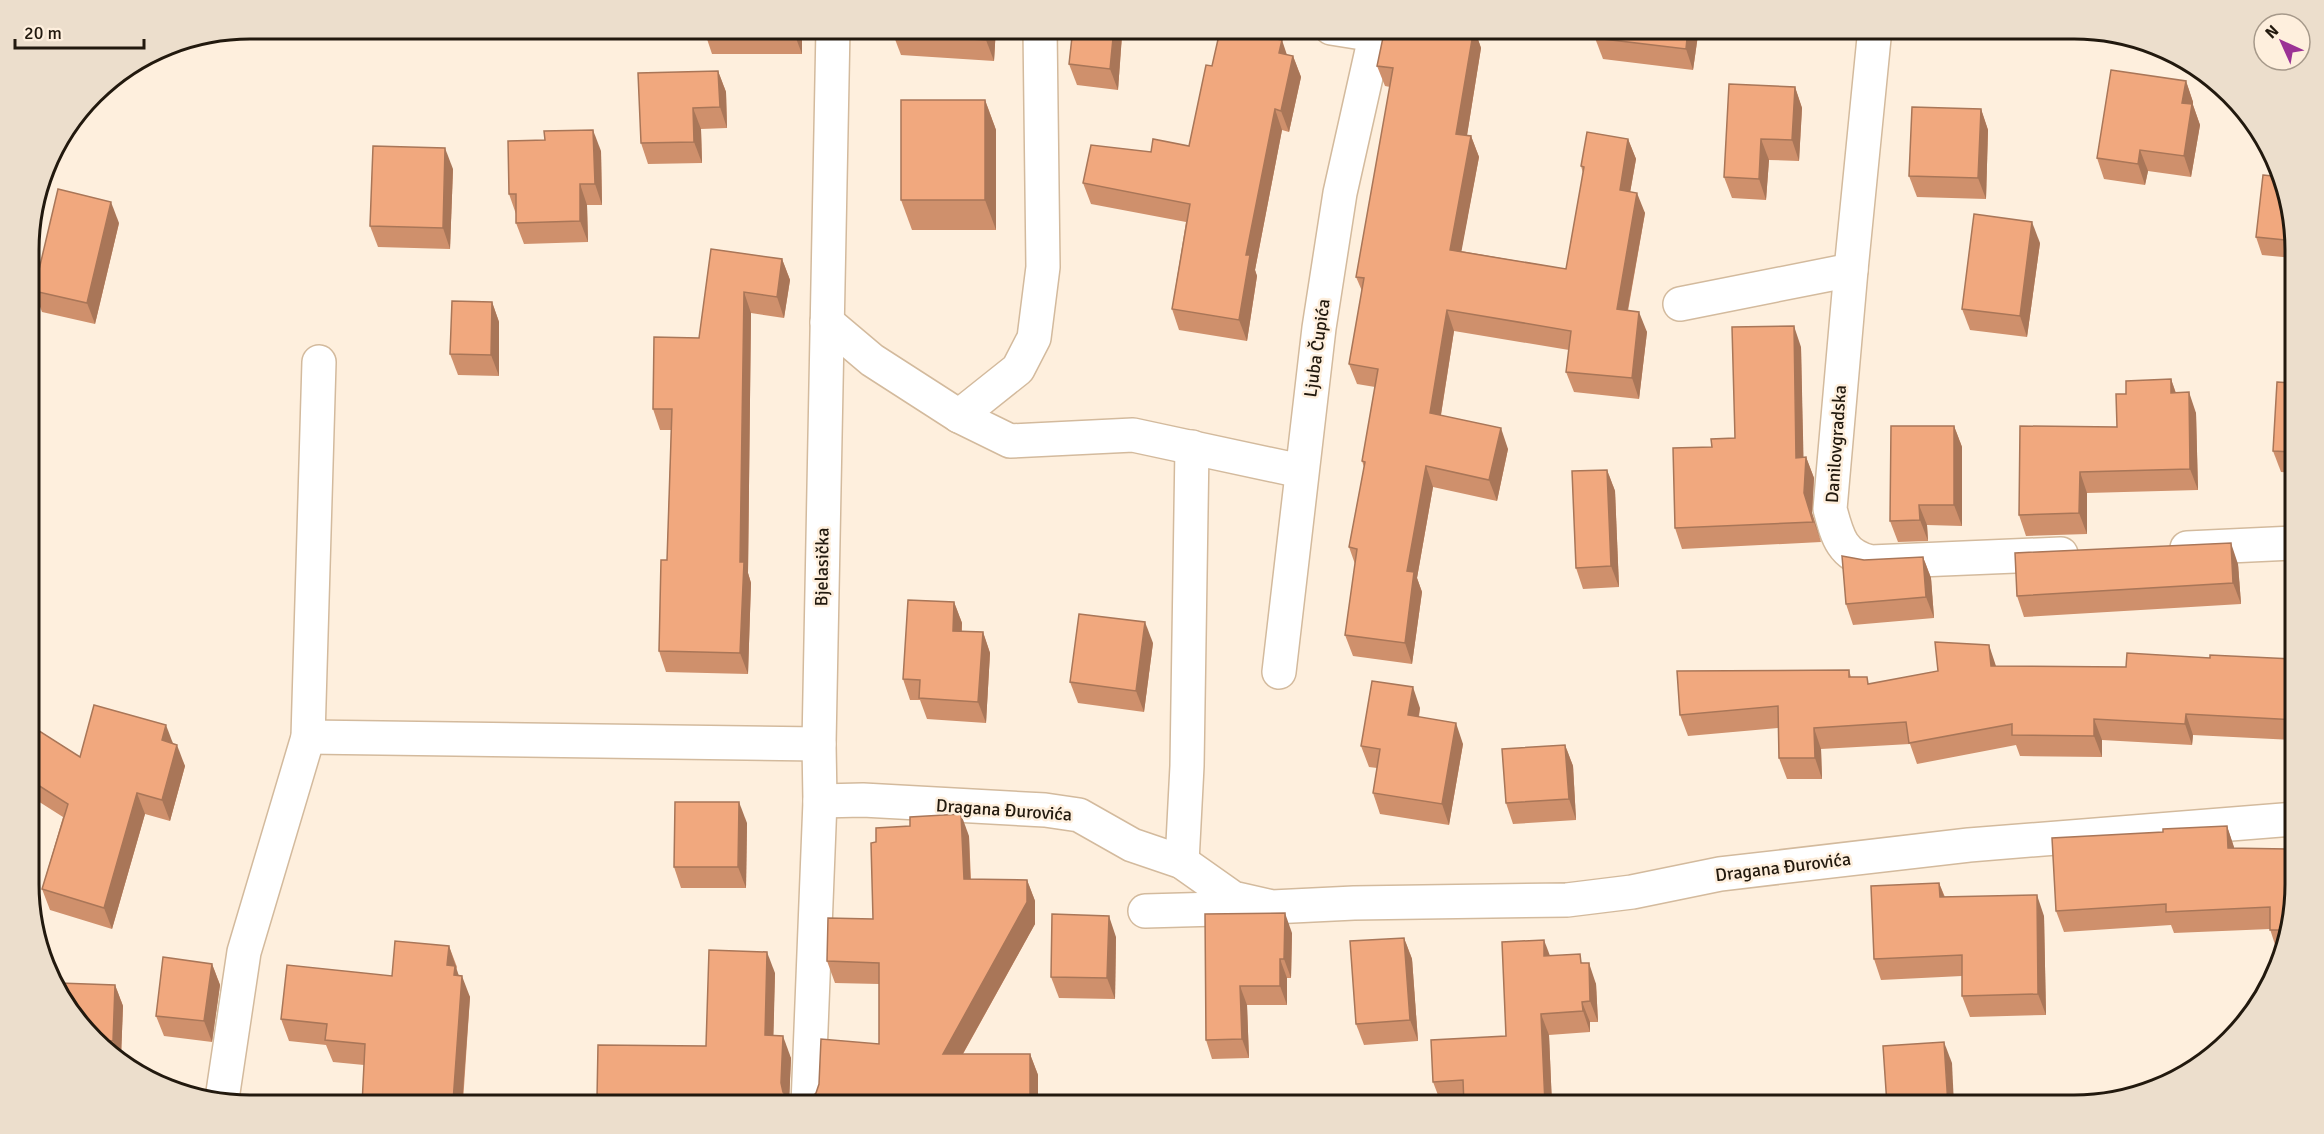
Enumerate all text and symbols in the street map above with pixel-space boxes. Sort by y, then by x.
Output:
scale bar [15,12,144,50]
north arrow [2252,12,2312,72]
text: N [2261,21,2283,43]
text: 20 m [24,22,62,44]
street label: Ljuba Čupića [1299,297,1335,399]
street label: Danilovgradska [1821,384,1851,504]
street label: Bjelasička [810,527,834,607]
street label: Dragana Đurovića [935,794,1073,826]
street label: Dragana Đurovića [1714,848,1852,886]

